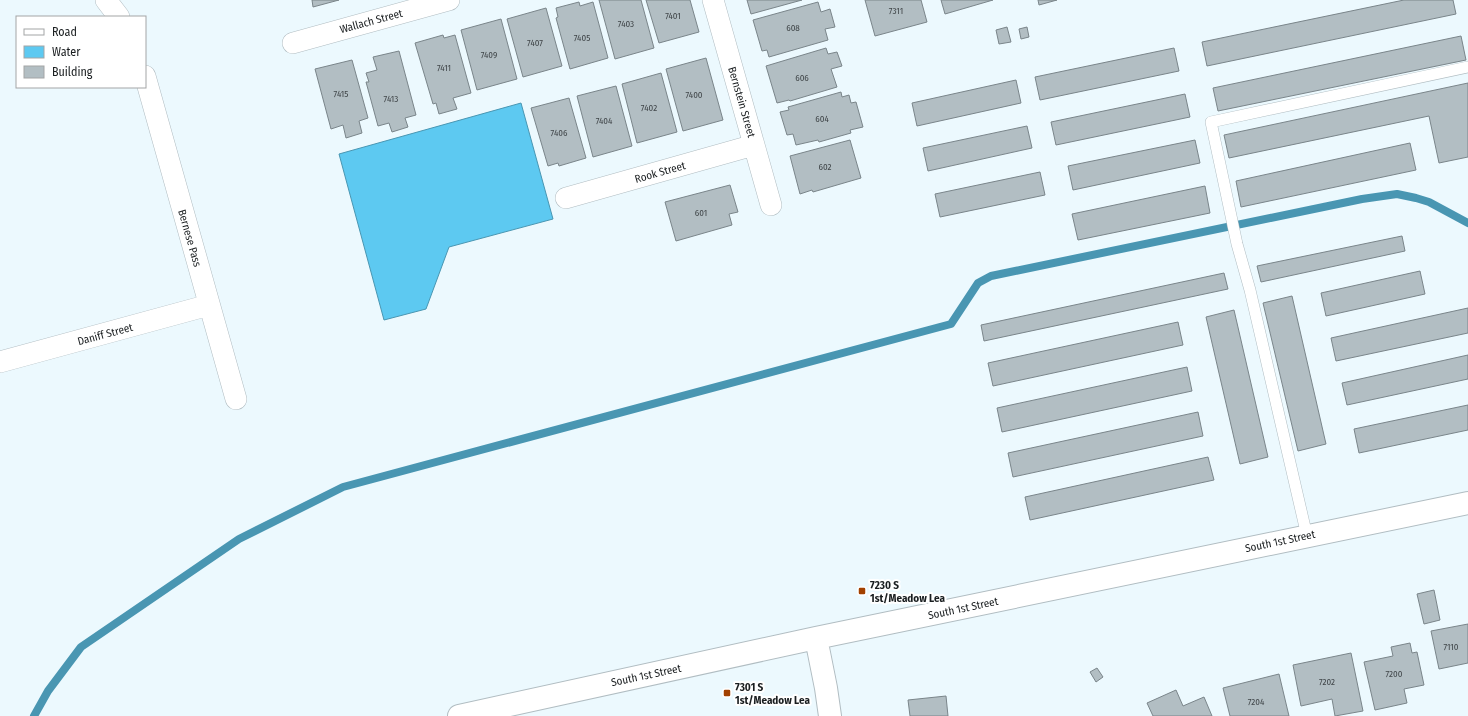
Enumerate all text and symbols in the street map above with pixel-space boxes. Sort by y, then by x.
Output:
house number: 7311 [889,6,903,16]
street label: Wallach Street [338,7,404,36]
house number: 7401 [665,11,681,21]
legend [16,16,146,88]
house number: 7403 [618,19,634,29]
house number: 608 [786,23,800,33]
text: Road [52,25,77,39]
house number: 7405 [574,33,590,43]
house number: 7407 [527,38,543,48]
text: Water [52,45,81,59]
house number: 7409 [481,50,497,60]
house number: 7411 [437,63,451,73]
text: Building [52,65,93,79]
street label: Bernstein Street [725,65,758,139]
house number: 606 [795,73,809,83]
house number: 7415 [334,89,348,99]
house number: 7400 [685,90,703,100]
house number: 7413 [384,94,398,104]
house number: 7402 [641,103,657,113]
house number: 604 [815,114,829,124]
house number: 7404 [596,116,613,126]
house number: 7406 [551,128,568,138]
street label: Rook Street [633,159,687,186]
house number: 602 [818,162,832,172]
street label: Bernese Pass [175,208,204,269]
house number: 601 [695,208,707,218]
street label: Daniff Street [76,321,135,348]
street label: South 1st Street [1244,528,1317,555]
place label: 7230 S 1st/Meadow Lea [870,579,945,605]
marker: 7230 S 1st/Meadow Lea [857,586,867,596]
street label: South 1st Street [927,595,1000,622]
house number: 7110 [1443,642,1459,652]
street label: South 1st Street [610,662,683,689]
house number: 7200 [1386,669,1403,679]
house number: 7202 [1319,677,1335,687]
place label: 7301 S 1st/Meadow Lea [735,681,810,707]
marker: 7301 S 1st/Meadow Lea [722,688,732,698]
house number: 7204 [1248,697,1265,707]

